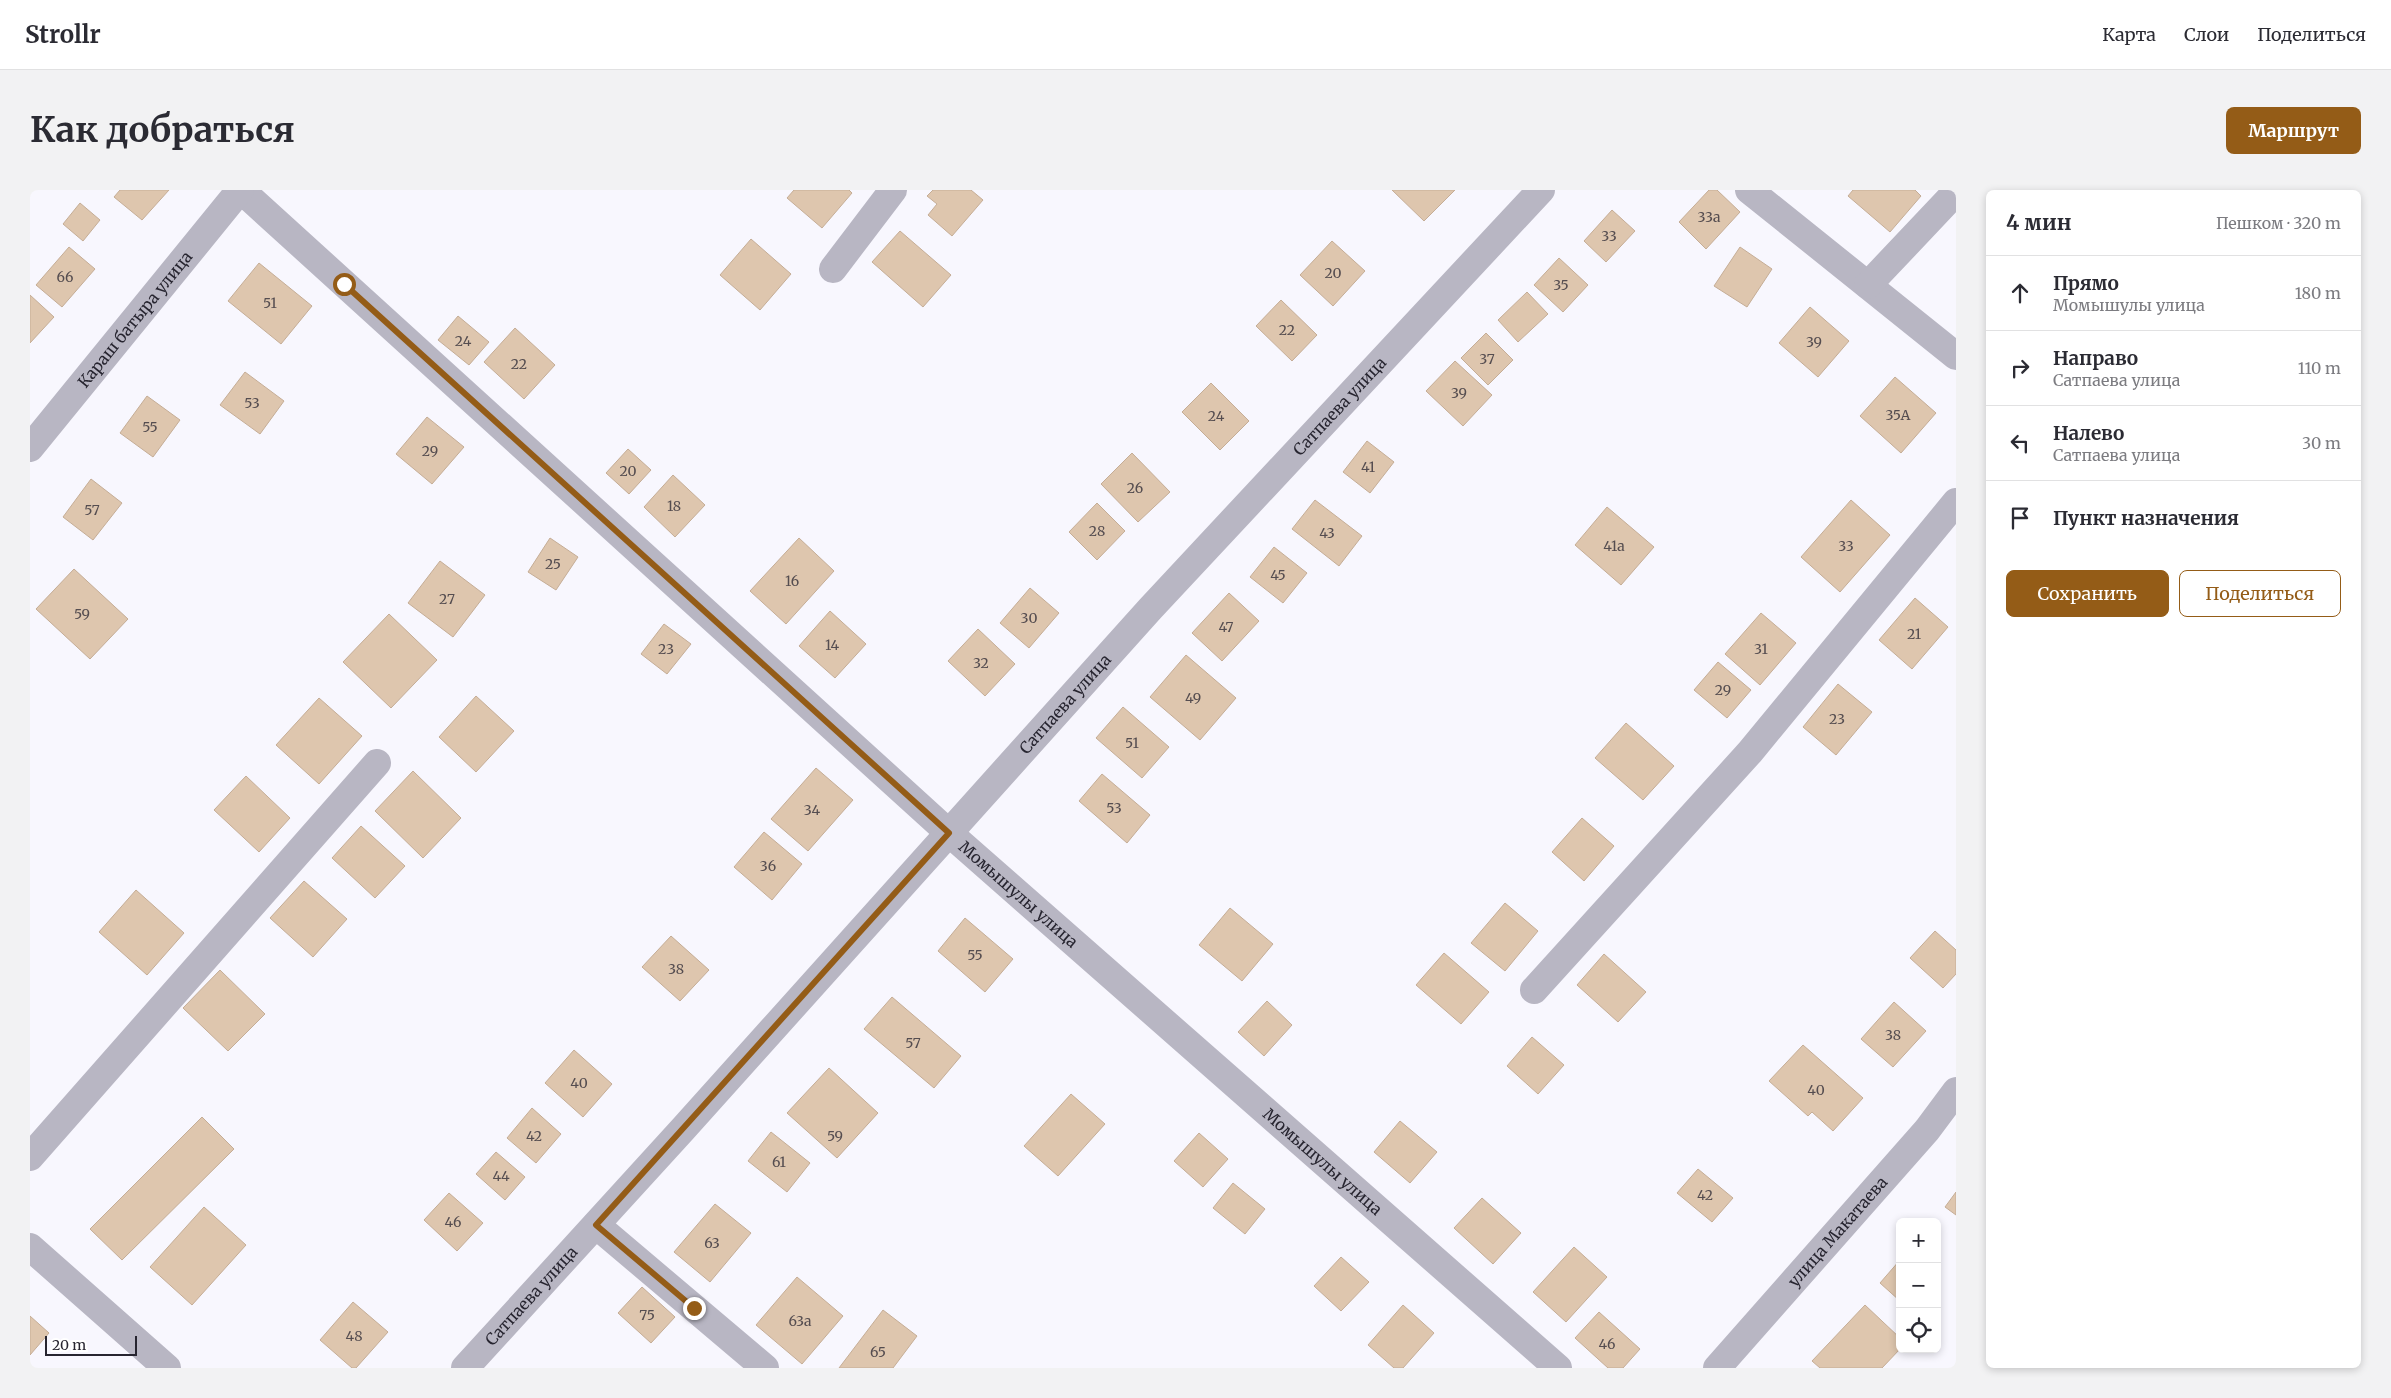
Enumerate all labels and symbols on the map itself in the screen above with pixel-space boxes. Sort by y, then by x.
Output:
house number: 33а [1698,208,1721,226]
house number: 33 [1601,227,1617,245]
street label: Караш батыра улица [73,247,197,392]
house number: 20 [1324,264,1342,282]
house number: 66 [57,268,73,286]
route start [333,273,356,296]
house number: 35 [1553,276,1569,294]
house number: 51 [263,294,277,312]
house number: 22 [1279,321,1295,339]
house number: 24 [455,332,472,350]
house number: 39 [1806,333,1822,351]
house number: 37 [1479,350,1495,368]
street label: Сатпаева улица [1289,352,1390,459]
house number: 22 [511,355,527,373]
house number: 39 [1451,384,1467,402]
house number: 53 [244,394,260,412]
house number: 35А [1886,406,1911,424]
house number: 24 [1208,407,1225,425]
house number: 55 [142,418,158,436]
house number: 29 [422,442,438,460]
house number: 41 [1361,458,1375,476]
house number: 20 [619,462,637,480]
house number: 26 [1127,479,1143,497]
house number: 18 [667,497,681,515]
house number: 57 [84,501,100,519]
house number: 28 [1089,522,1105,540]
house number: 43 [1319,524,1335,542]
house number: 41а [1603,537,1625,555]
house number: 33 [1838,537,1854,555]
house number: 25 [545,555,561,573]
house number: 45 [1270,566,1286,584]
house number: 16 [785,572,799,590]
house number: 27 [439,590,455,608]
house number: 59 [74,605,90,623]
house number: 30 [1021,609,1037,627]
house number: 47 [1218,618,1234,636]
house number: 21 [1907,625,1921,643]
house number: 14 [825,636,839,654]
house number: 23 [658,640,674,658]
house number: 31 [1754,640,1768,658]
street label: Сатпаева улица [1015,649,1115,758]
house number: 32 [973,654,989,672]
house number: 29 [1715,681,1731,699]
house number: 49 [1185,689,1201,707]
house number: 23 [1829,710,1845,728]
house number: 51 [1125,734,1139,752]
house number: 53 [1106,799,1122,817]
house number: 34 [804,801,821,819]
street label: Момышулы улица [955,836,1083,952]
house number: 36 [760,857,776,875]
house number: 55 [967,946,983,964]
house number: 38 [668,960,684,978]
house number: 38 [1885,1026,1901,1044]
house number: 57 [905,1034,921,1052]
house number: 40 [570,1074,588,1092]
house number: 40 [1807,1081,1825,1099]
street label: Момышулы улица [1259,1104,1387,1219]
house number: 42 [526,1127,542,1145]
house number: 59 [827,1127,843,1145]
house number: 61 [772,1153,786,1171]
house number: 44 [492,1167,510,1185]
street label: улица Макатаева [1783,1172,1892,1291]
house number: 42 [1697,1186,1713,1204]
house number: 46 [445,1213,461,1231]
house number: 63 [704,1234,720,1252]
street label: Сатпаева улица [481,1241,582,1349]
route end [683,1297,706,1320]
house number: 75 [639,1306,655,1324]
house number: 63а [788,1312,812,1330]
house number: 48 [346,1327,362,1345]
scale bar [45,1333,138,1356]
house number: 46 [1599,1335,1615,1353]
house number: 65 [870,1343,886,1361]

